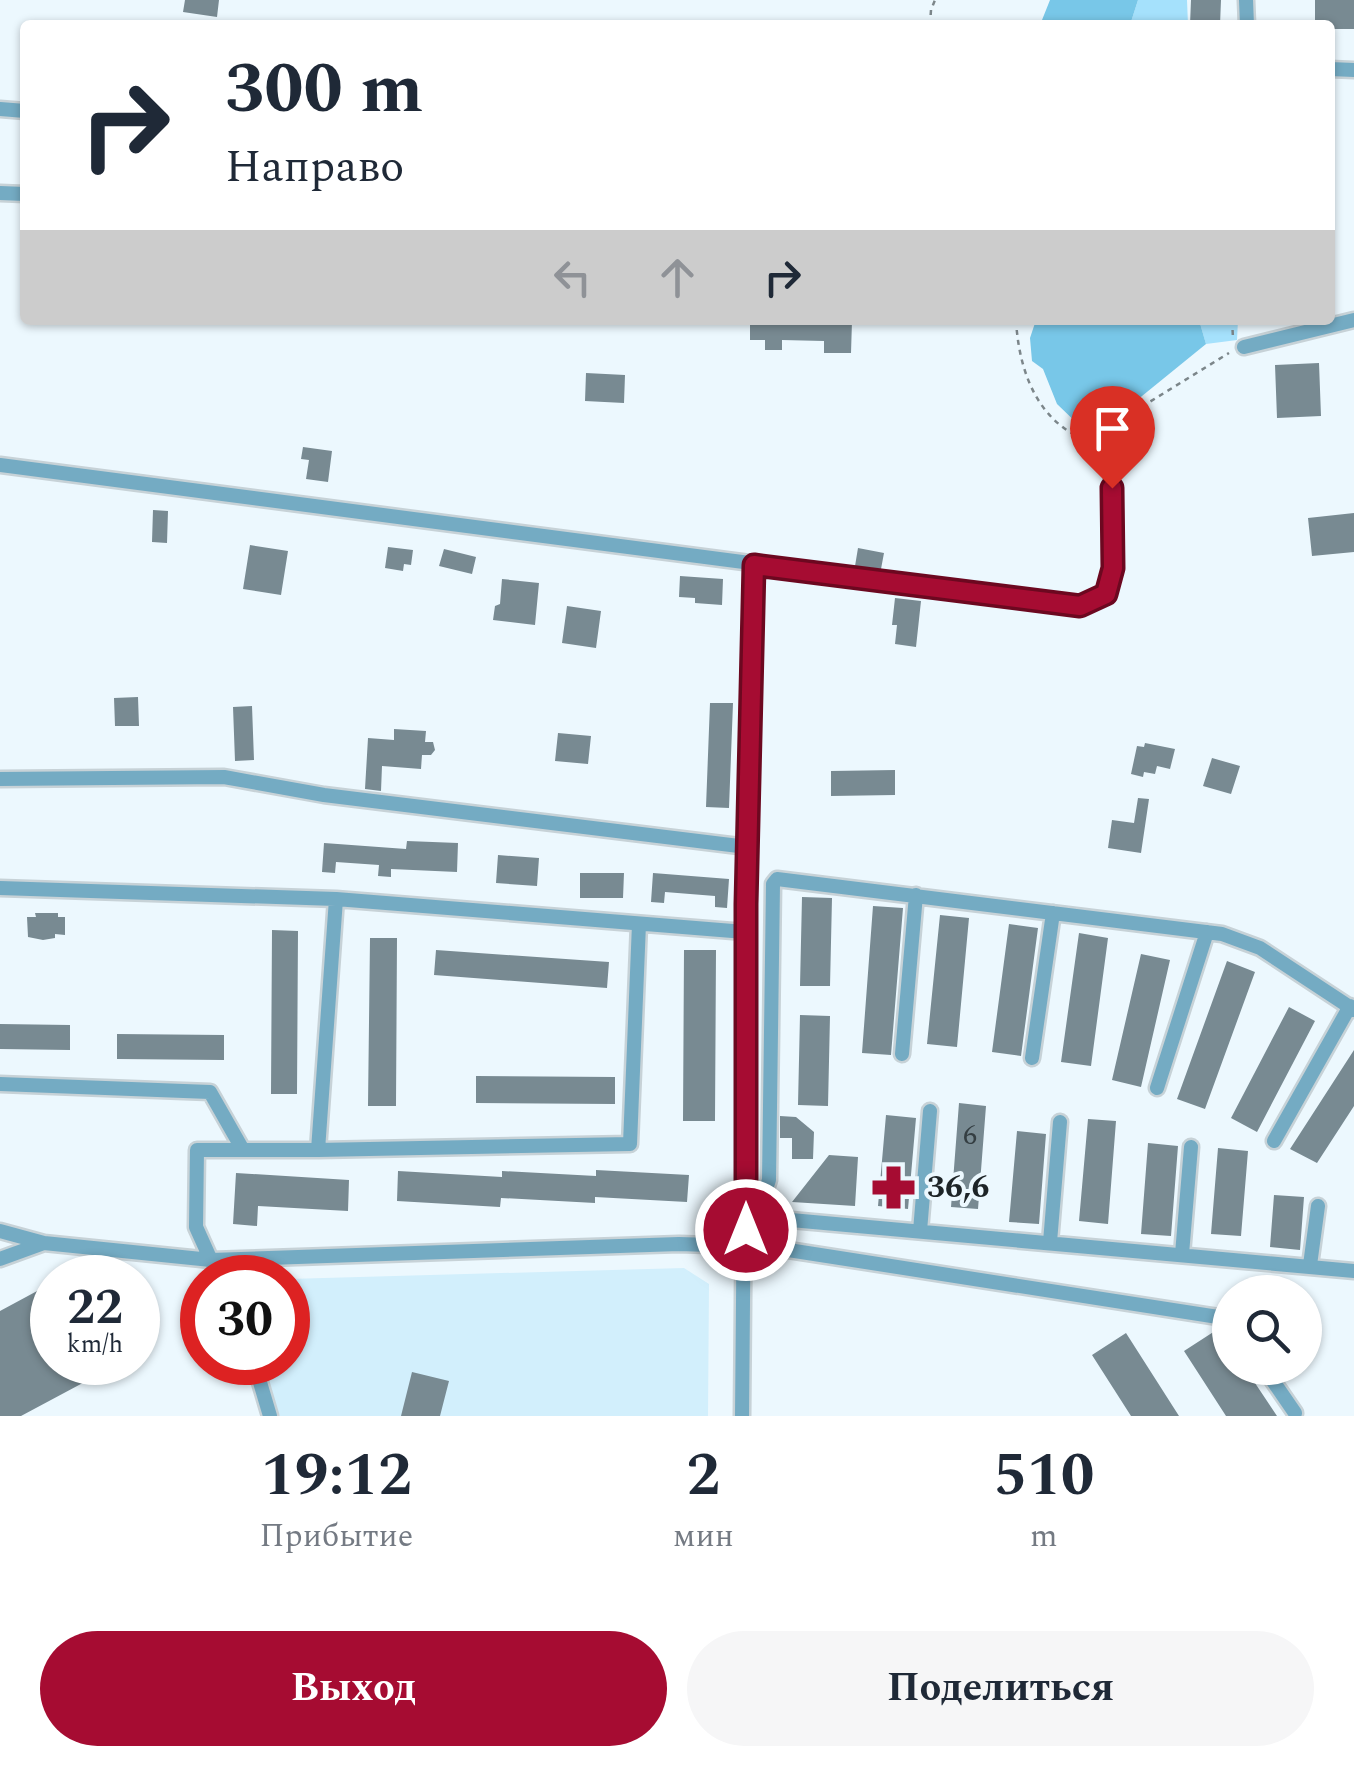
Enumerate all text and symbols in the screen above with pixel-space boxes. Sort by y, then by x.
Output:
text: 300 m [225,37,423,143]
icon: right [60,60,190,190]
text: Направо [225,133,404,202]
icon: left [545,250,600,305]
icon: ahead [650,250,705,305]
icon: right [755,250,810,305]
pin [1070,386,1155,489]
icon: arrive [1085,401,1140,456]
house number: 6 [963,1114,977,1157]
pharmacy icon: 36,6 [870,1163,918,1211]
place label: 36,6 [927,1163,989,1212]
position arrow [694,1178,798,1282]
speed limit sign: 30 [180,1255,310,1385]
text: 22 [67,1270,123,1346]
map controls [1212,1275,1322,1385]
button: search [1212,1275,1322,1385]
text: km/h [67,1326,123,1364]
text: 19:12 [261,1430,412,1522]
text: 2 [687,1430,720,1522]
text: 510 [993,1430,1094,1522]
text: Прибытие [260,1512,413,1561]
text: мин [673,1512,734,1561]
text: m [1030,1512,1058,1561]
button: Выход [40,1631,667,1746]
button: Поделиться [687,1631,1314,1746]

